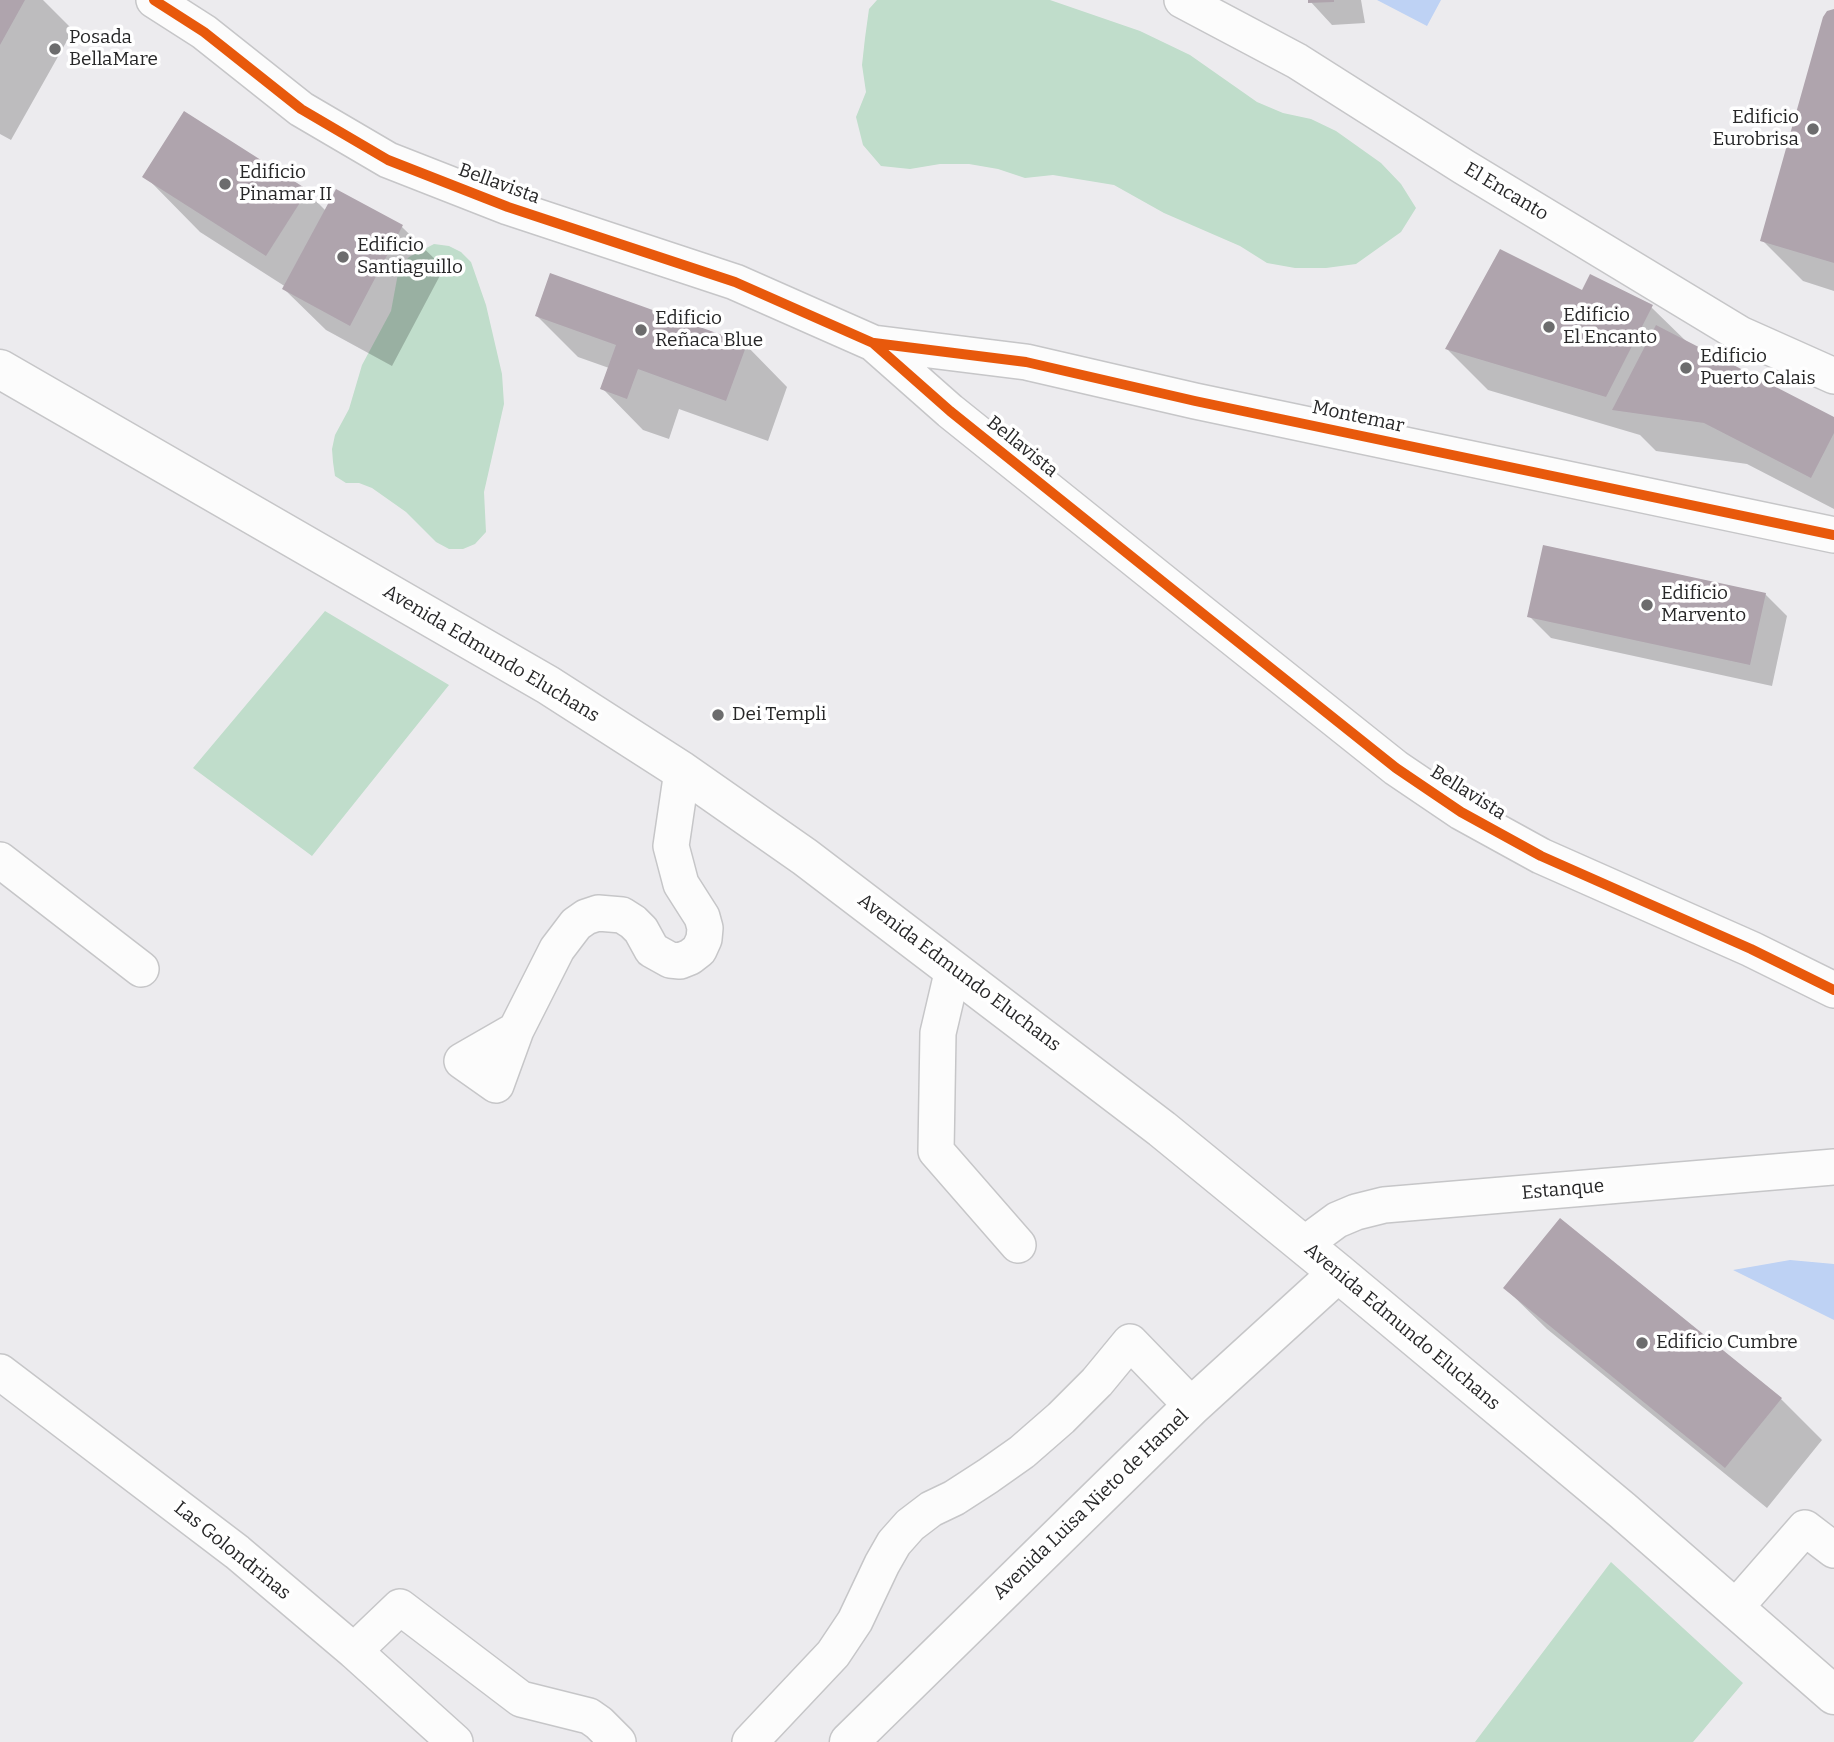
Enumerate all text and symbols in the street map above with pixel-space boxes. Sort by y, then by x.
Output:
place label: Posada BellaMare [69,27,158,71]
marker: Posada BellaMare [47,41,63,57]
place label: Edificio Eurobrisa [1713,107,1799,151]
marker: Edificio Eurobrisa [1805,121,1821,137]
street label: El Encanto [1460,158,1552,226]
street label: Bellavista [455,159,543,209]
place label: Edificio Pinamar II [239,162,332,206]
marker: Edificio Pinamar II [217,176,233,192]
place label: Edificio Santiaguillo [357,235,463,279]
marker: Edificio Santiaguillo [335,249,351,265]
place label: Edificio El Encanto [1563,305,1657,349]
place label: Edificio Reñaca Blue [655,308,763,352]
marker: Edificio El Encanto [1541,319,1557,335]
marker: Edificio Reñaca Blue [633,322,649,338]
place label: Edificio Puerto Calais [1700,346,1816,390]
marker: Edificio Puerto Calais [1678,360,1694,376]
street label: Montemar [1310,396,1406,438]
street label: Bellavista [982,411,1062,483]
street label: Avenida Edmundo Eluchans [379,580,603,728]
place label: Edificio Marvento [1661,583,1746,627]
marker: Edificio Marvento [1639,597,1655,613]
place label: Dei Templi [732,704,827,726]
marker: Dei Templi [710,707,726,723]
street label: Bellavista [1426,761,1510,825]
street label: Avenida Edmundo Eluchans [853,889,1065,1057]
street label: Estanque [1521,1175,1605,1205]
street label: Avenida Edmundo Eluchans [1300,1239,1504,1415]
place label: Edificio Cumbre [1656,1332,1798,1354]
marker: Edificio Cumbre [1634,1335,1650,1351]
street label: Avenida Luisa Nieto de Hamel [988,1405,1194,1605]
street label: Las Golondrinas [169,1497,295,1605]

